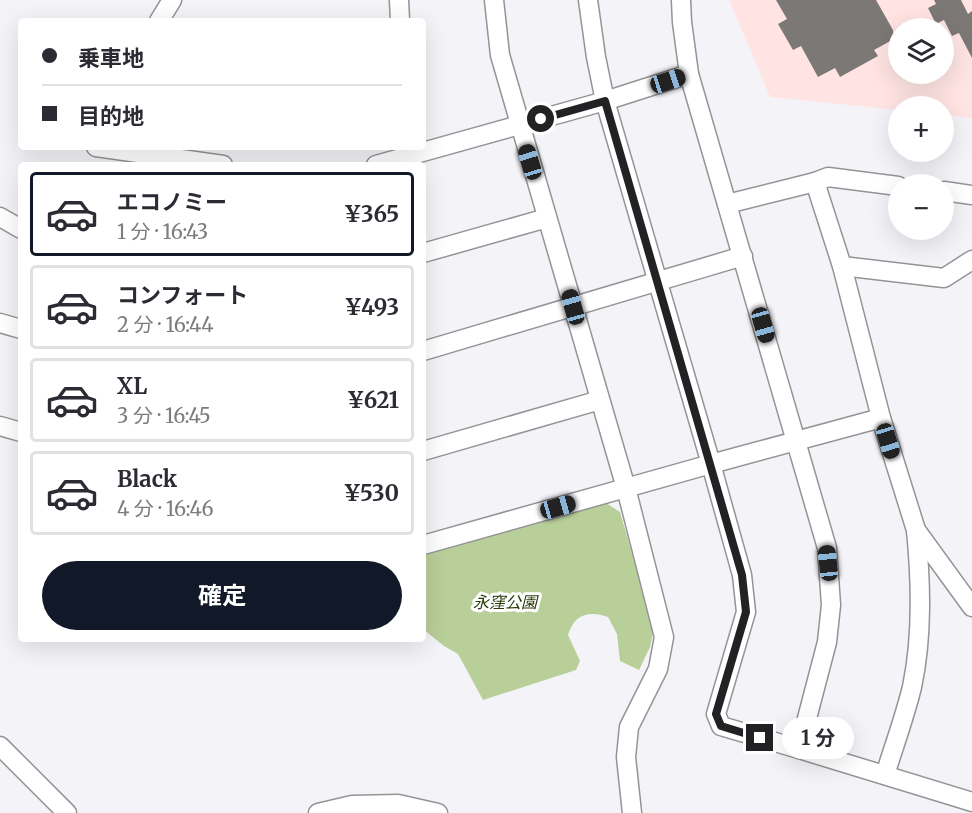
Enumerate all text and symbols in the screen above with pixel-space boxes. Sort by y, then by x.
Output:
map controls [888,18,954,240]
button: layers [888,18,954,84]
text: 乗車地 [78,44,144,72]
car [648,67,688,95]
button: + [888,96,954,162]
text: 目的地 [78,102,144,130]
route start [527,105,554,132]
car [516,142,544,182]
button: − [888,174,954,240]
icon: car [45,187,99,241]
text: エコノミー [117,188,227,216]
text: ¥365 [344,200,399,228]
text: 1 分 · 16:43 [117,219,208,244]
icon: car [45,280,99,334]
text: コンフォート [117,281,248,309]
car [559,287,587,327]
text: ¥493 [344,293,399,321]
car [749,305,777,345]
text: 2 分 · 16:44 [117,312,214,337]
text: XL [117,372,147,400]
icon: car [45,373,99,427]
text: ¥621 [347,386,399,414]
text: 3 分 · 16:45 [117,403,211,428]
car [874,421,902,461]
text: Black [117,465,177,493]
icon: car [45,466,99,520]
text: ¥530 [343,479,399,507]
car [538,493,578,521]
text: 4 分 · 16:46 [117,496,214,521]
car [817,544,839,582]
button: 確定 [42,561,402,630]
park label: 永窪公園 [473,592,539,612]
callout: 1 分 [781,717,853,759]
route end [746,724,773,751]
text: 1 分 [801,725,835,750]

